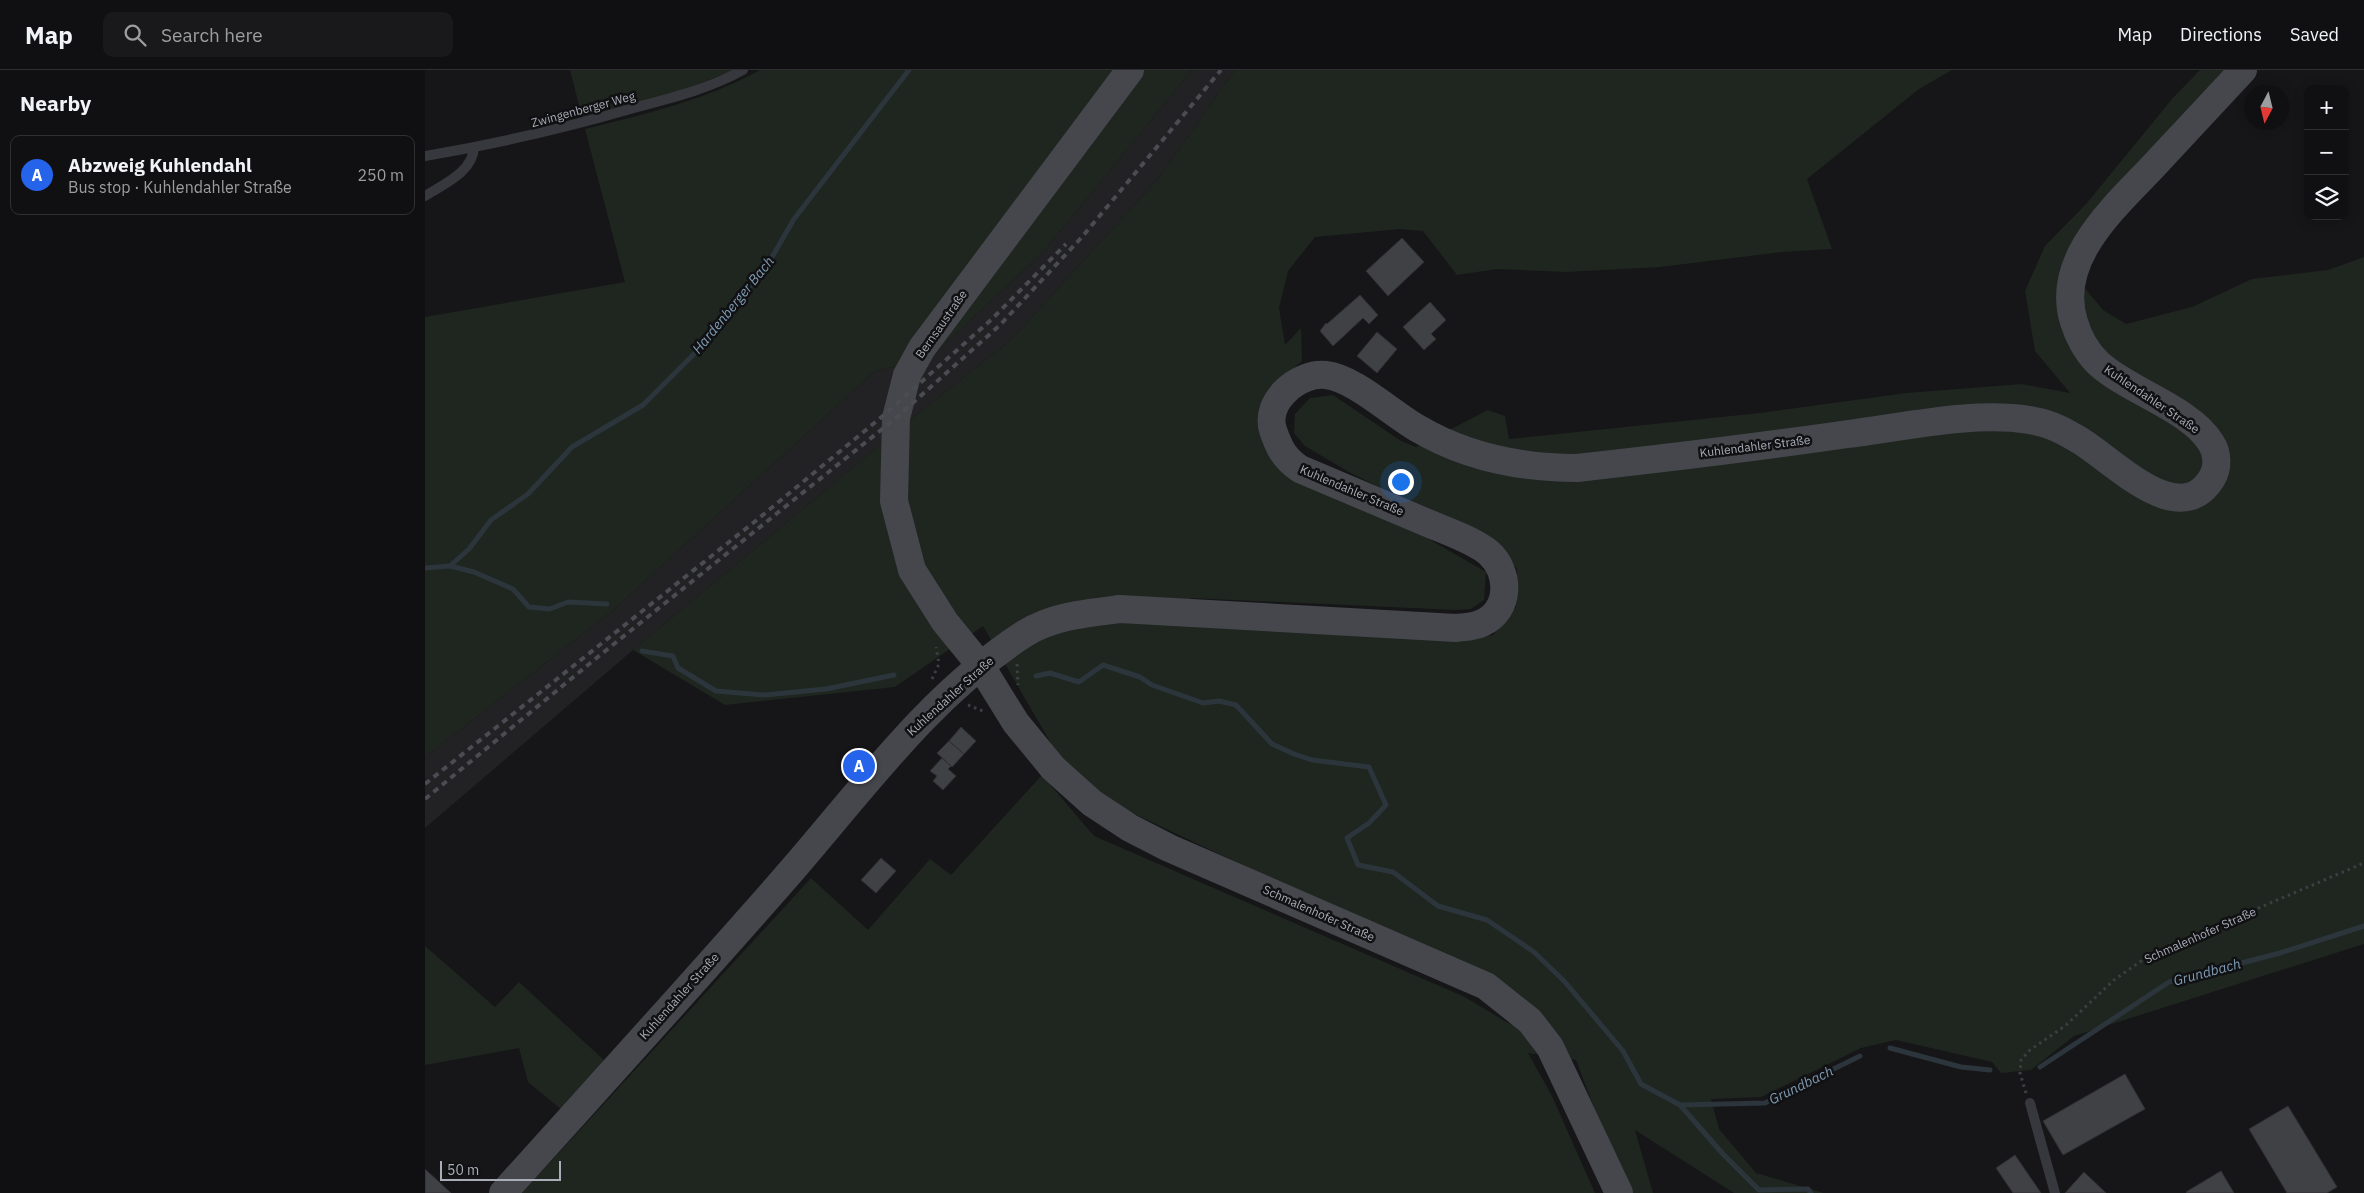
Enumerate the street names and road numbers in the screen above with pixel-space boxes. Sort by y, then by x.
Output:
street label: Zwingenberger Weg [529,88,637,130]
street label: Bernsaustraße [912,287,970,361]
street label: Kuhlendahler Straße [2102,362,2203,437]
street label: Kuhlendahler Straße [1699,432,1812,460]
street label: Kuhlendahler Straße [1298,461,1407,519]
street label: Kuhlendahler Straße [904,653,997,739]
street label: Schmalenhofer Straße [1261,882,1378,945]
street label: Schmalenhofer Straße [2142,903,2259,966]
street label: Kuhlendahler Straße [636,949,722,1042]

